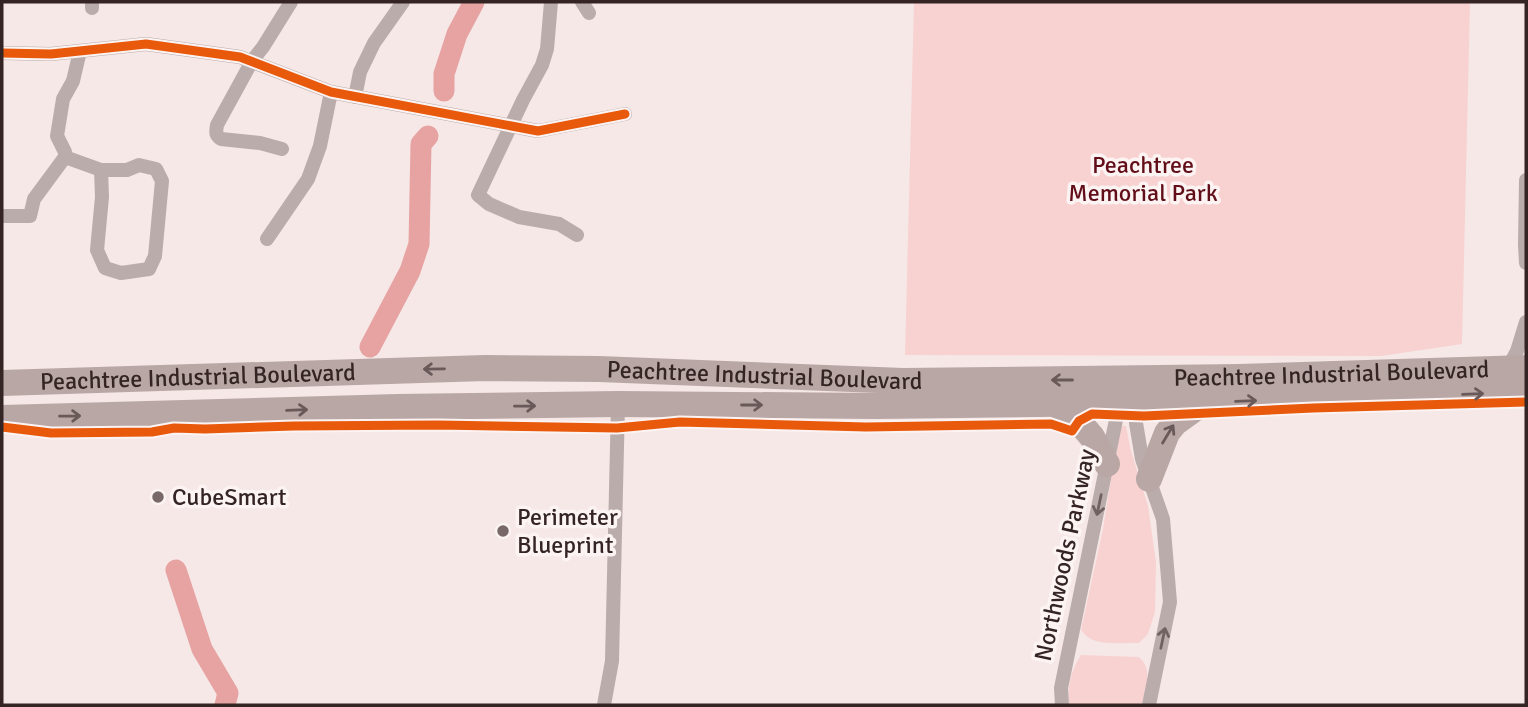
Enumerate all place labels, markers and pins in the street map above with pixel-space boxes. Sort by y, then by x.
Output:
place label: CubeSmart [172,482,287,512]
marker: CubeSmart [150,489,166,505]
place label: Perimeter Blueprint [517,502,618,560]
marker: Perimeter Blueprint [495,523,511,539]

